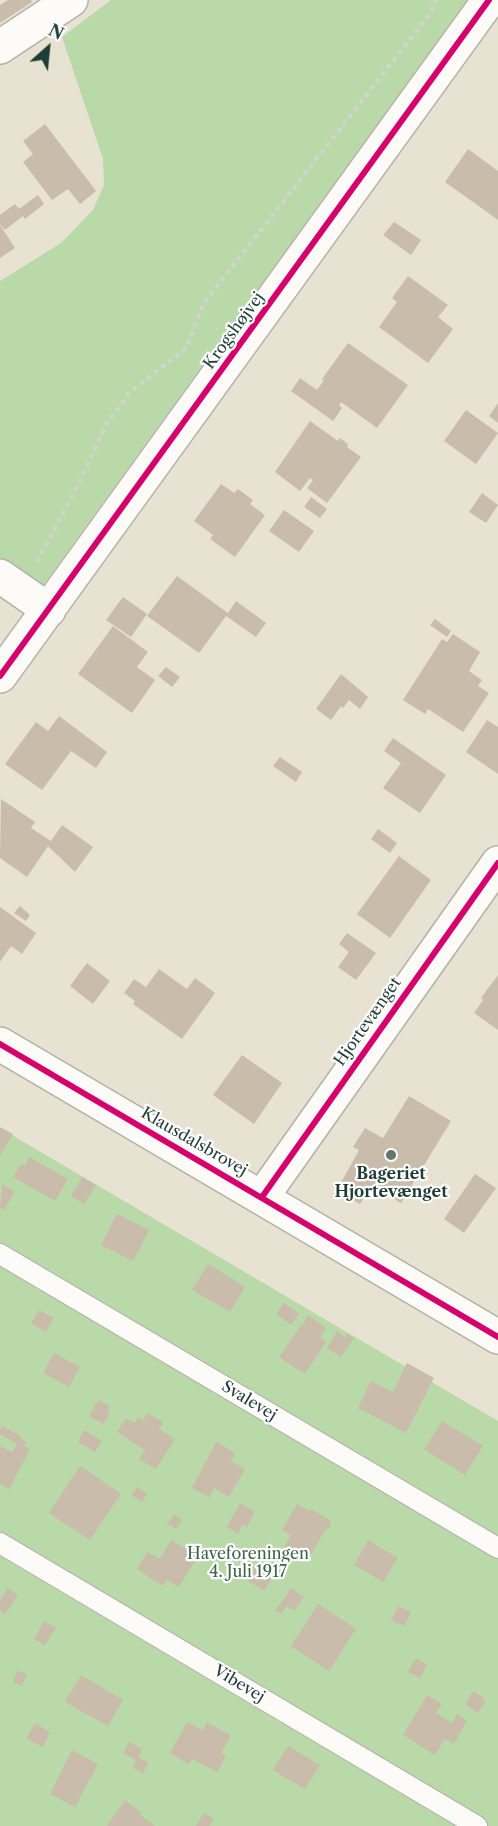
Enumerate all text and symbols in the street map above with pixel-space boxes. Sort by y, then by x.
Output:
north arrow [18,18,78,78]
text: N [45,20,67,44]
street label: Krogshøjvej [200,289,268,373]
street label: Hjortevænget [330,974,406,1070]
street label: Klausdalsbrovej [137,1104,251,1180]
marker: Bageriet Hjortevænget [384,1148,398,1162]
place label: Bageriet Hjortevænget [334,1164,448,1202]
street label: Svalevej [218,1377,280,1425]
park label: Haveforeningen 4. Juli 1917 [187,1544,309,1582]
street label: Vibevej [210,1661,268,1707]

